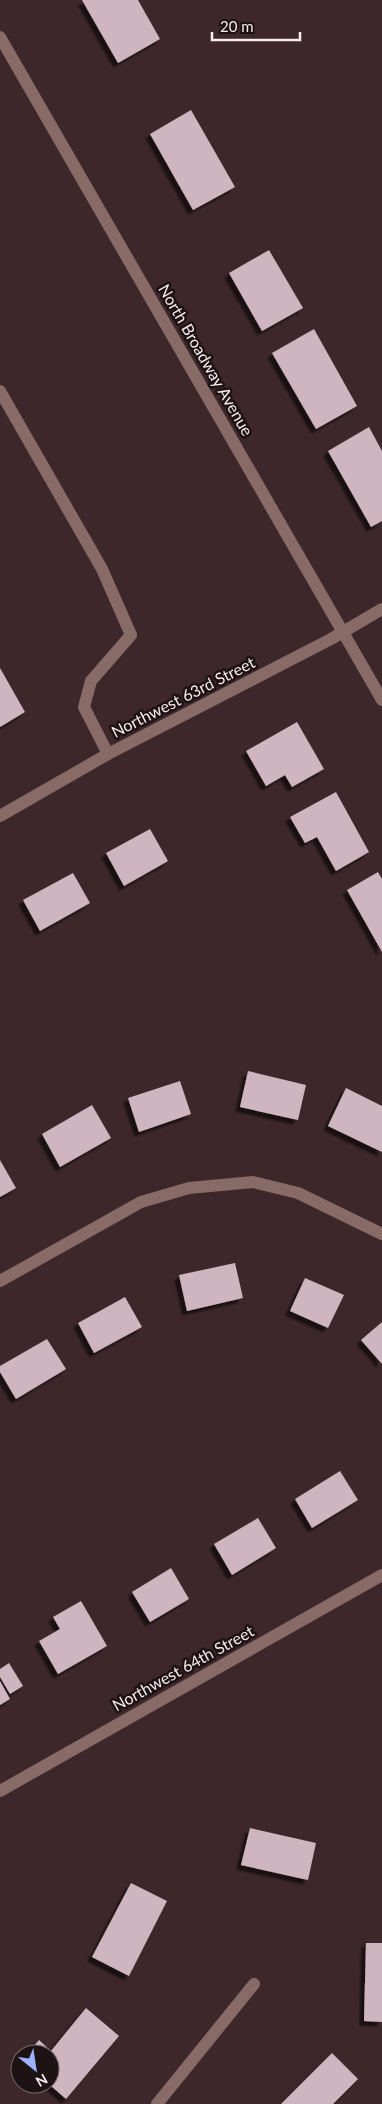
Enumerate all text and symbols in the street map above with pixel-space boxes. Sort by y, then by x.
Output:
scale bar [212,10,300,42]
text: 20 m [220,17,254,35]
street label: North Broadway Avenue [155,281,258,439]
street label: Northwest 63rd Street [108,652,258,741]
street label: Northwest 64th Street [109,1621,257,1714]
north arrow [10,2044,60,2094]
text: N [33,2071,51,2091]

